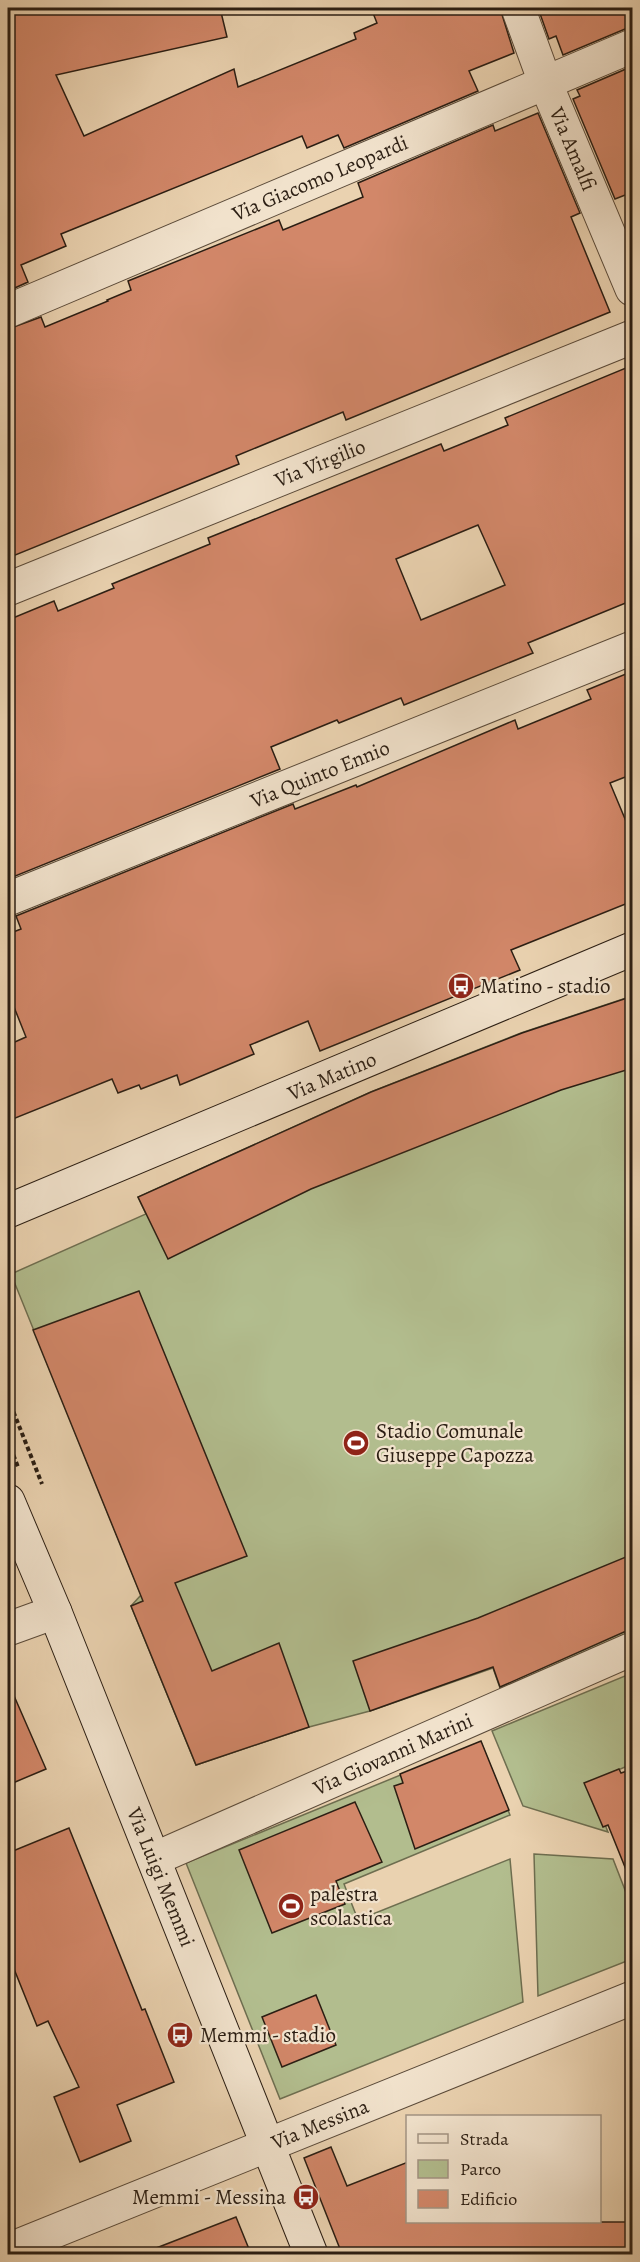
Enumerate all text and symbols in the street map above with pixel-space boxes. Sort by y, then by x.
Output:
street label: Via Amalfi [542,102,603,195]
street label: Via Giacomo Leopardi [227,128,412,228]
street label: Via Virgilio [269,432,370,494]
street label: Via Quinto Ennio [245,733,394,815]
bus stop icon: Matino - stadio [446,971,476,1001]
place label: Matino - stadio [480,972,610,1000]
street label: Via Matino [282,1045,381,1108]
place label: Stadio Comunale Giuseppe Capozza [376,1417,534,1469]
sports icon: Stadio Comunale Giuseppe Capozza [341,1428,371,1458]
street label: Via Giovanni Marini [308,1706,477,1802]
street label: Via Luigi Memmi [120,1802,202,1951]
place label: palestra scolastica [310,1880,392,1932]
sports icon: palestra scolastica [276,1891,306,1921]
bus stop icon: Memmi - stadio [165,2020,195,2050]
place label: Memmi - stadio [200,2021,336,2049]
street label: Via Messina [266,2092,373,2157]
legend [406,2115,601,2223]
text: Strada [460,2127,509,2151]
text: Parco [460,2157,501,2181]
bus stop icon: Memmi - Messina [291,2182,321,2212]
place label: Memmi - Messina [132,2183,286,2211]
text: Edificio [460,2187,517,2211]

